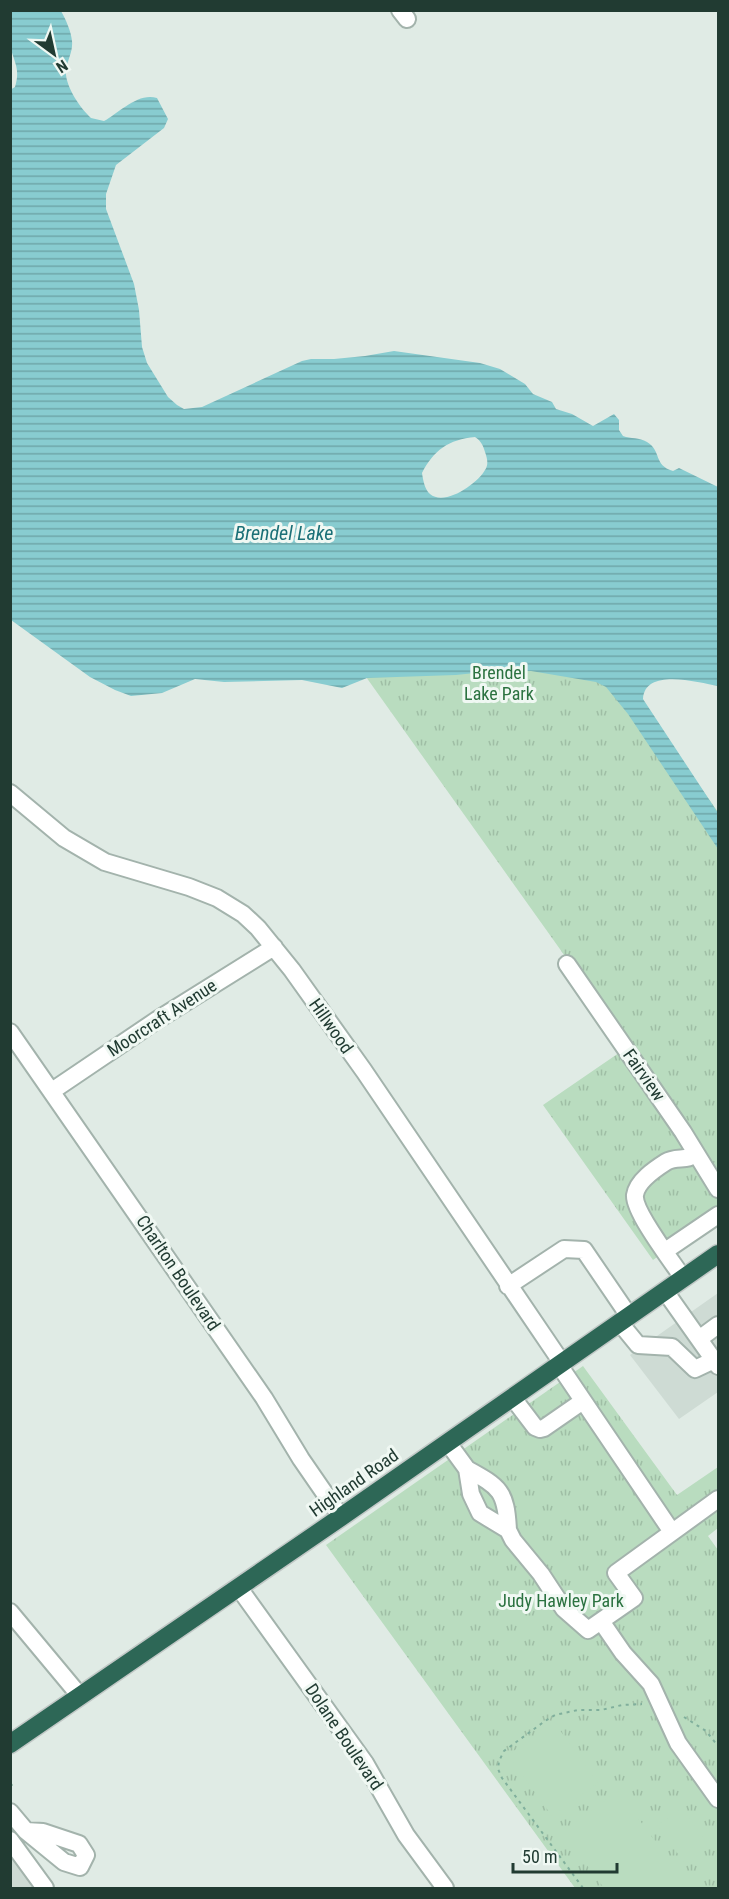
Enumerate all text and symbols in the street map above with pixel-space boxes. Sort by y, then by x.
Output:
north arrow [24,24,84,84]
text: N [53,56,71,77]
water label: Brendel Lake [235,521,333,545]
park label: Brendel Lake Park [464,662,534,704]
street label: Moorcraft Avenue [103,974,220,1061]
street label: Hillwood [305,994,358,1057]
street label: Fairview [619,1045,670,1105]
street label: Charlton Boulevard [132,1211,225,1334]
street label: Highland Road [305,1444,402,1521]
park label: Judy Hawley Park [498,1590,624,1611]
street label: Dolane Boulevard [301,1680,388,1794]
scale bar [513,1836,616,1874]
text: 50 m [522,1846,557,1867]

